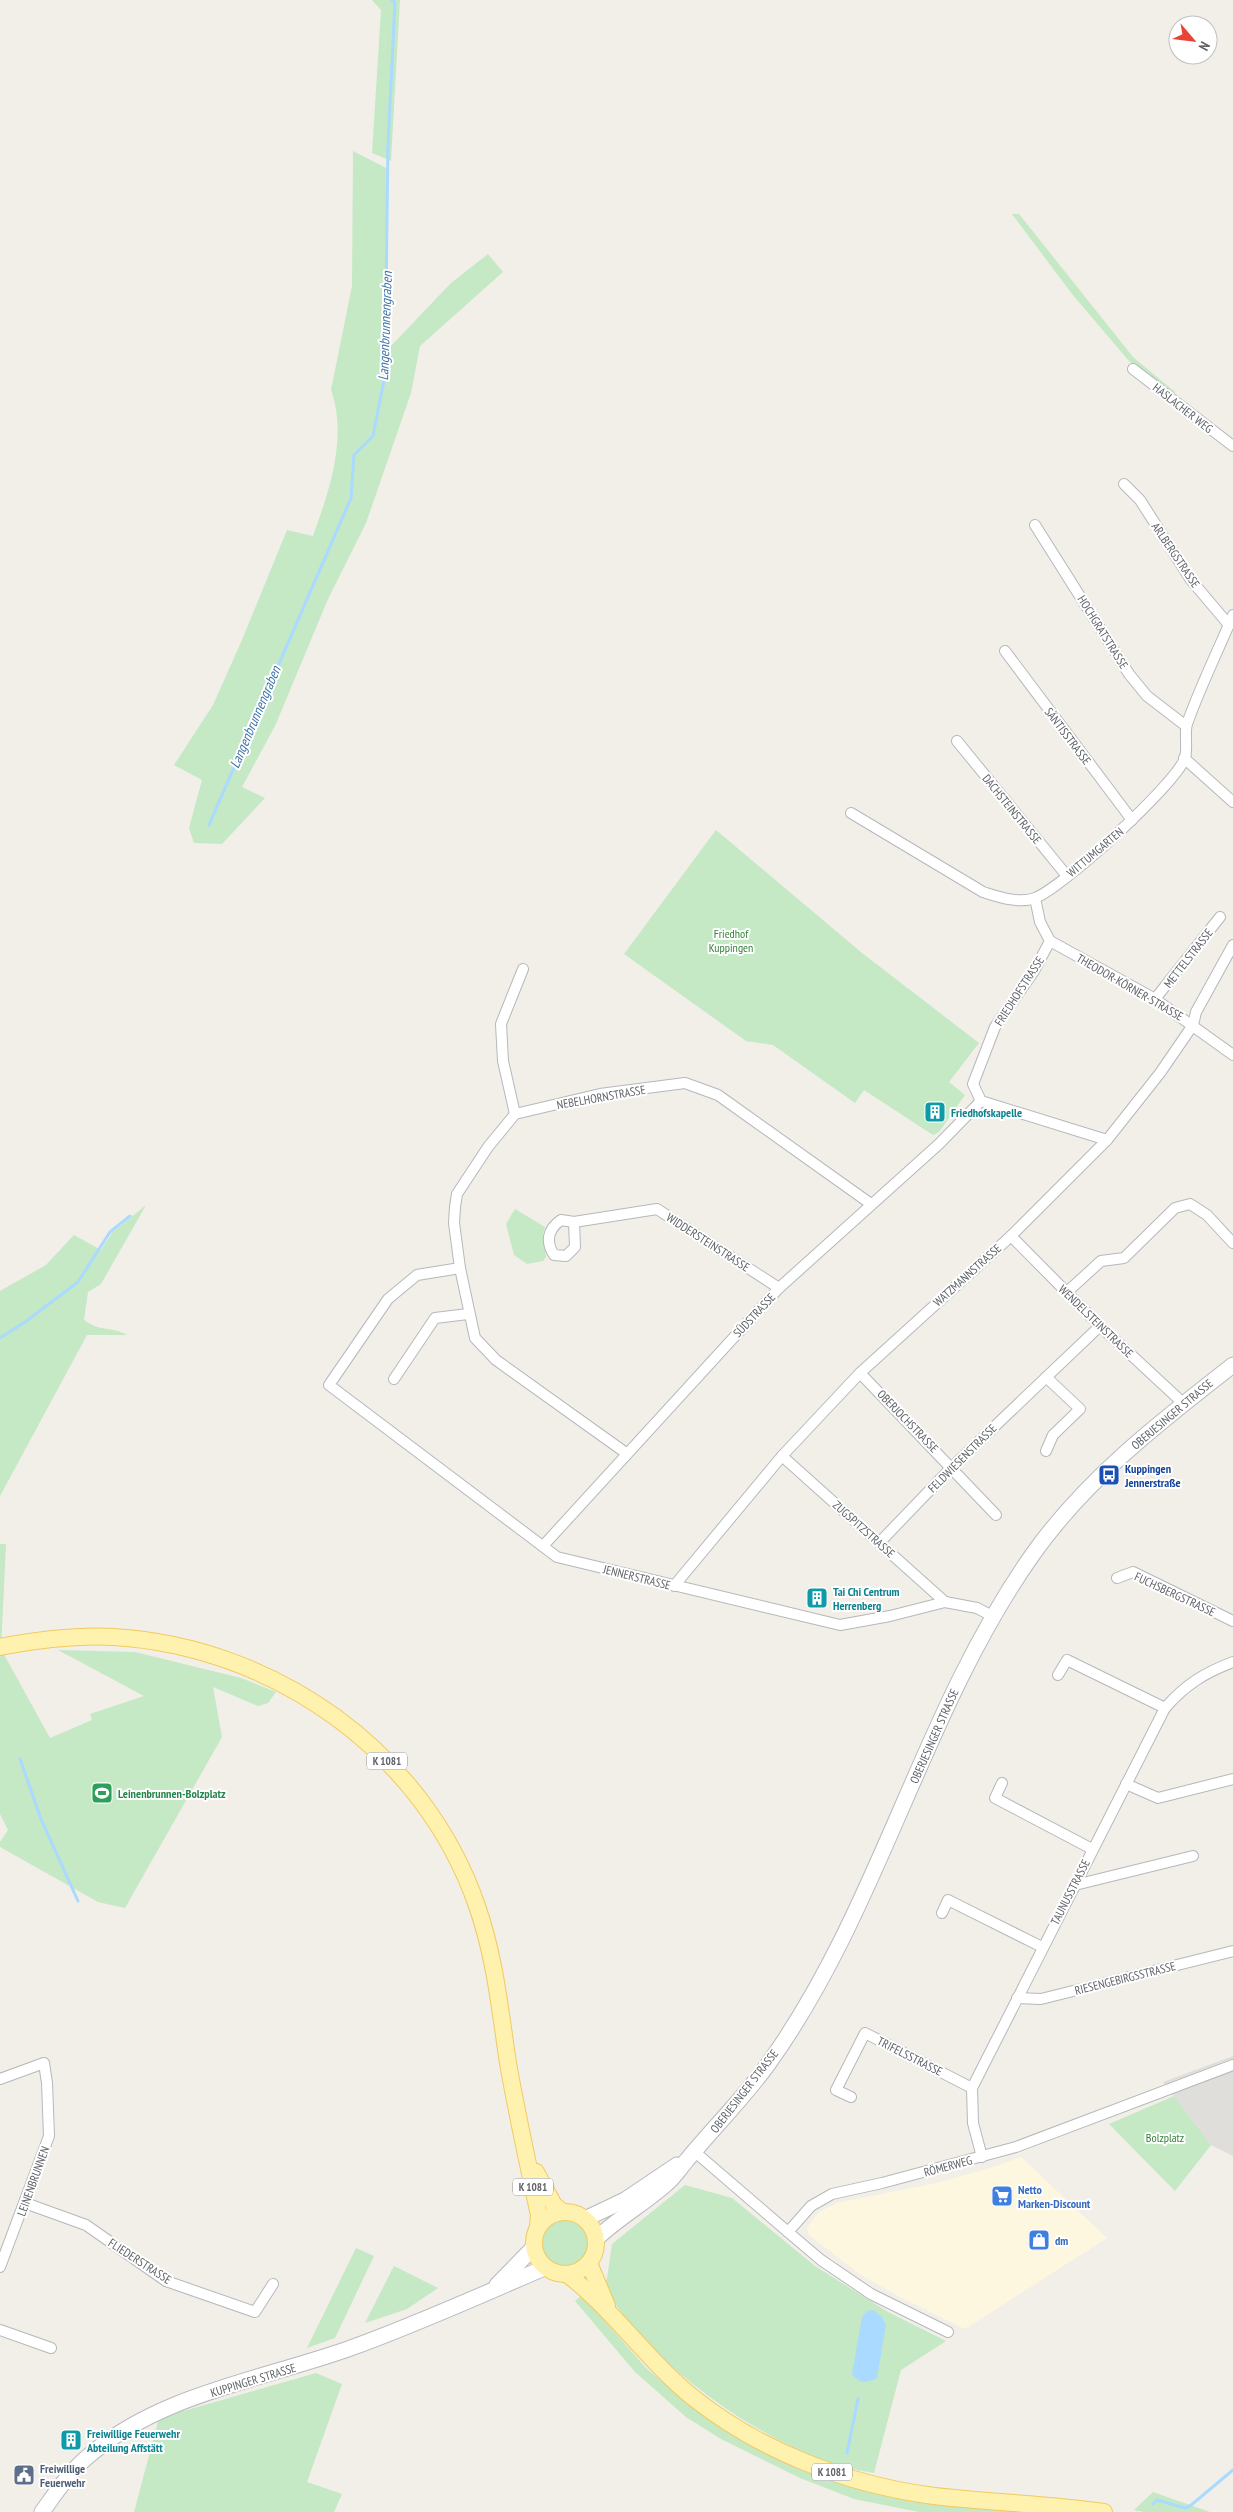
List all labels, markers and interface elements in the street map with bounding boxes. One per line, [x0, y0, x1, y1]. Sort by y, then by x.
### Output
north arrow [1168, 15, 1218, 65]
text: N [1195, 39, 1214, 54]
water label: Langenbrunnengraben [374, 270, 396, 381]
street label: HASLACHER WEG [1150, 380, 1216, 436]
street label: ARLBERGSTRASSE [1149, 519, 1203, 591]
street label: HOCHGRATSTRASSE [1074, 592, 1132, 672]
water label: Langenbrunnengraben [225, 663, 285, 771]
street label: SÄNTISSTRASSE [1042, 704, 1094, 768]
street label: DACHSTEINSTRASSE [979, 771, 1045, 847]
street label: WITTUMGARTEN [1064, 824, 1126, 880]
street label: METTELSTRASSE [1160, 925, 1216, 991]
park label: Friedhof Kuppingen [709, 926, 753, 955]
street label: THEODOR-KÖRNER-STRASSE [1074, 950, 1186, 1024]
street label: FRIEDHOFSTRASSE [991, 953, 1047, 1029]
street label: NEBELHORNSTRASSE [556, 1082, 646, 1112]
building icon: Friedhofskapelle [923, 1100, 947, 1124]
place label: Friedhofskapelle [951, 1105, 1022, 1120]
street label: WIDDERSTEINSTRASSE [664, 1209, 752, 1275]
street label: WATZMANNSTRASSE [930, 1241, 1004, 1309]
street label: WENDELSTEINSTRASSE [1056, 1282, 1136, 1360]
street label: SÜDSTRASSE [730, 1290, 778, 1340]
street label: OBERJESINGER STRASSE [1128, 1375, 1216, 1453]
street label: OBERJOCHSTRASSE [874, 1386, 942, 1456]
street label: FELDWIESENSTRASSE [925, 1421, 999, 1495]
place label: Kuppingen Jennerstraße [1124, 1461, 1181, 1490]
bus stop icon: Kuppingen Jennerstraße [1097, 1463, 1121, 1487]
street label: ZUGSPITZSTRASSE [830, 1497, 898, 1561]
street label: JENNERSTRASSE [601, 1561, 672, 1593]
street label: FUCHSBERGSTRASSE [1132, 1569, 1218, 1619]
place label: Tai Chi Centrum Herrenberg [833, 1584, 900, 1613]
building icon: Tai Chi Centrum Herrenberg [805, 1586, 829, 1610]
street label: OBERJESINGER STRASSE [906, 1686, 962, 1786]
road number: K 1081 [367, 1752, 407, 1770]
sports icon: Leinenbrunnen-Bolzplatz [90, 1781, 114, 1805]
place label: Leinenbrunnen-Bolzplatz [118, 1786, 226, 1801]
street label: TAUNUSSTRASSE [1047, 1857, 1093, 1927]
street label: RIESENGEBIRGSSTRASSE [1073, 1958, 1177, 1998]
street label: TRIFELSSTRASSE [875, 2033, 945, 2079]
street label: OBERJESINGER STRASSE [707, 2046, 781, 2136]
park label: Bolzplatz [1146, 2130, 1184, 2145]
street label: LEINENBRUNNEN [13, 2144, 53, 2218]
street label: RÖMERWEG [922, 2152, 974, 2180]
road number: K 1081 [513, 2178, 553, 2196]
place label: Netto Marken-Discount [1018, 2182, 1091, 2211]
supermarket icon: Netto Marken-Discount [990, 2184, 1014, 2208]
shop icon: dm [1027, 2228, 1051, 2252]
place label: dm [1055, 2233, 1068, 2248]
street label: FLIEDERSTRASSE [106, 2235, 174, 2287]
street label: KUPPINGER STRASSE [208, 2360, 298, 2400]
place label: Freiwillige Feuerwehr Abteilung Affstätt [86, 2426, 180, 2455]
building icon: Freiwillige Feuerwehr Abteilung Affstätt [59, 2428, 83, 2452]
place label: Freiwillige Feuerwehr [40, 2461, 86, 2490]
public building icon: Freiwillige Feuerwehr [12, 2463, 36, 2487]
road number: K 1081 [812, 2464, 852, 2480]

